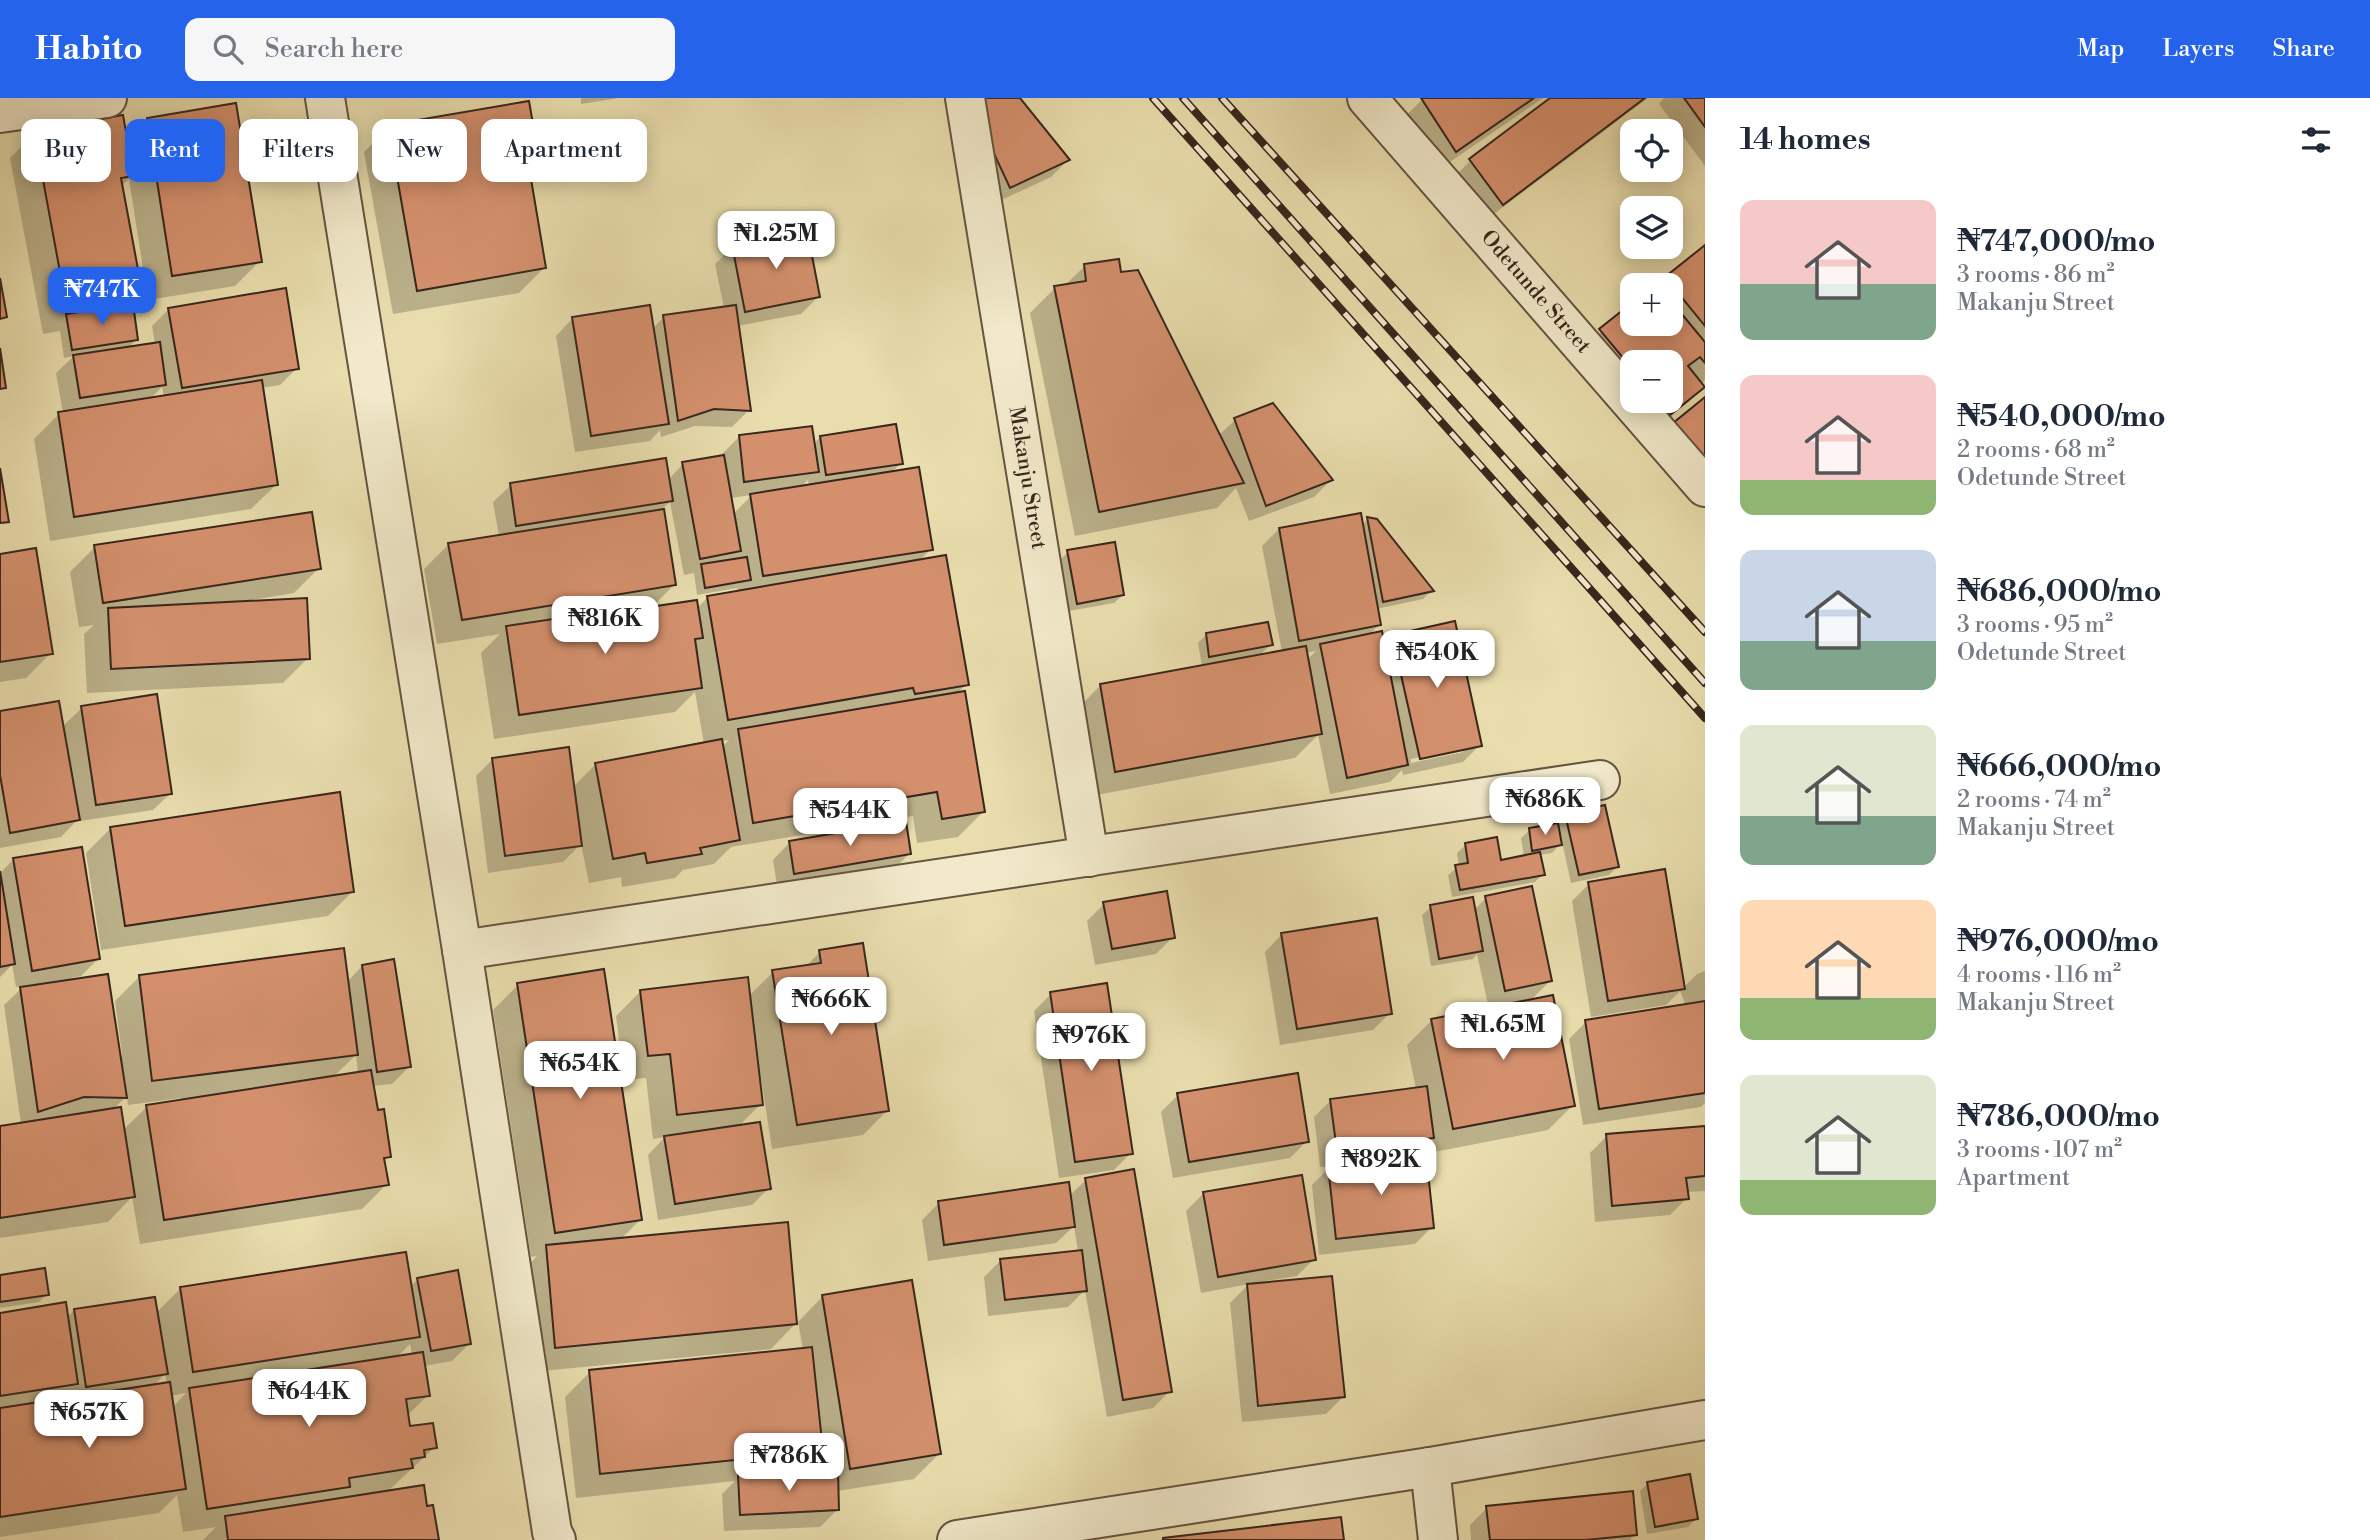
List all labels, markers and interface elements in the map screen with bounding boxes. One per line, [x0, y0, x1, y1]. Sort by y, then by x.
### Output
search box [185, 18, 675, 81]
text: Habito [35, 29, 143, 70]
icon: search [209, 30, 247, 68]
text: Search here [265, 33, 404, 65]
text: Map [2077, 34, 2124, 64]
text: Layers [2162, 34, 2234, 64]
text: Share [2272, 34, 2335, 64]
chip: Buy [21, 119, 111, 182]
chip: Rent [125, 119, 225, 182]
chip: Filters [239, 119, 358, 182]
chip: New [372, 119, 467, 182]
chip: Apartment [481, 119, 647, 182]
map controls [1620, 119, 1683, 413]
button: locate [1620, 119, 1683, 182]
text: 14 homes [1740, 121, 1871, 159]
icon: filters [2297, 121, 2335, 159]
button: layers [1620, 196, 1683, 259]
pin: ₦1.25M [719, 212, 833, 271]
text: ₦1.25M [734, 220, 818, 248]
text: ₦747,000/mo [1957, 223, 2155, 261]
street label: Odetunde Street [1475, 225, 1597, 359]
icon: home [1796, 228, 1880, 312]
text: 3 rooms · 86 m² [1957, 261, 2114, 289]
pin: ₦747K [53, 268, 151, 327]
button: + [1620, 273, 1683, 336]
text: ₦747K [64, 276, 140, 304]
text: Makanju Street [1957, 289, 2115, 317]
button: − [1620, 350, 1683, 413]
text: ₦540,000/mo [1957, 398, 2166, 436]
icon: home [1796, 403, 1880, 487]
street label: Makanju Street [1003, 405, 1052, 552]
text: 2 rooms · 68 m² [1957, 436, 2115, 464]
text: Odetunde Street [1957, 464, 2127, 492]
text: ₦686,000/mo [1957, 573, 2162, 611]
icon: home [1796, 578, 1880, 662]
pin: ₦816K [556, 596, 654, 656]
text: ₦816K [568, 605, 642, 633]
text: 3 rooms · 95 m² [1957, 611, 2113, 639]
pin: ₦540K [1388, 630, 1486, 690]
text: ₦540K [1396, 639, 1478, 667]
text: Odetunde Street [1957, 639, 2127, 667]
text: ₦666,000/mo [1957, 748, 2161, 786]
icon: home [1796, 753, 1880, 837]
pin: ₦686K [1496, 778, 1594, 837]
text: ₦686K [1505, 786, 1585, 814]
text: 2 rooms · 74 m² [1957, 786, 2111, 814]
pin: ₦544K [801, 788, 899, 848]
text: ₦544K [809, 797, 891, 825]
text: Makanju Street [1957, 814, 2115, 842]
text: ₦976,000/mo [1957, 923, 2159, 961]
icon: home [1796, 928, 1880, 1012]
text: 4 rooms · 116 m² [1957, 961, 2121, 989]
pin: ₦666K [782, 978, 880, 1037]
text: ₦666K [791, 986, 871, 1014]
text: Makanju Street [1957, 989, 2115, 1017]
pin: ₦1.65M [1446, 1002, 1560, 1062]
text: ₦1.65M [1461, 1011, 1545, 1039]
pin: ₦976K [1042, 1014, 1140, 1073]
text: ₦976K [1052, 1022, 1130, 1050]
pin: ₦654K [531, 1042, 629, 1101]
text: ₦654K [540, 1050, 620, 1078]
text: ₦786,000/mo [1957, 1098, 2160, 1136]
icon: home [1796, 1103, 1880, 1187]
text: 3 rooms · 107 m² [1957, 1136, 2122, 1164]
pin: ₦892K [1332, 1138, 1430, 1197]
text: ₦892K [1341, 1146, 1421, 1174]
text: Apartment [1957, 1164, 2070, 1192]
pin: ₦644K [260, 1370, 358, 1429]
text: ₦644K [268, 1378, 350, 1406]
pin: ₦657K [40, 1390, 138, 1450]
text: ₦657K [50, 1399, 128, 1427]
pin: ₦786K [740, 1434, 838, 1493]
text: ₦786K [750, 1442, 828, 1470]

